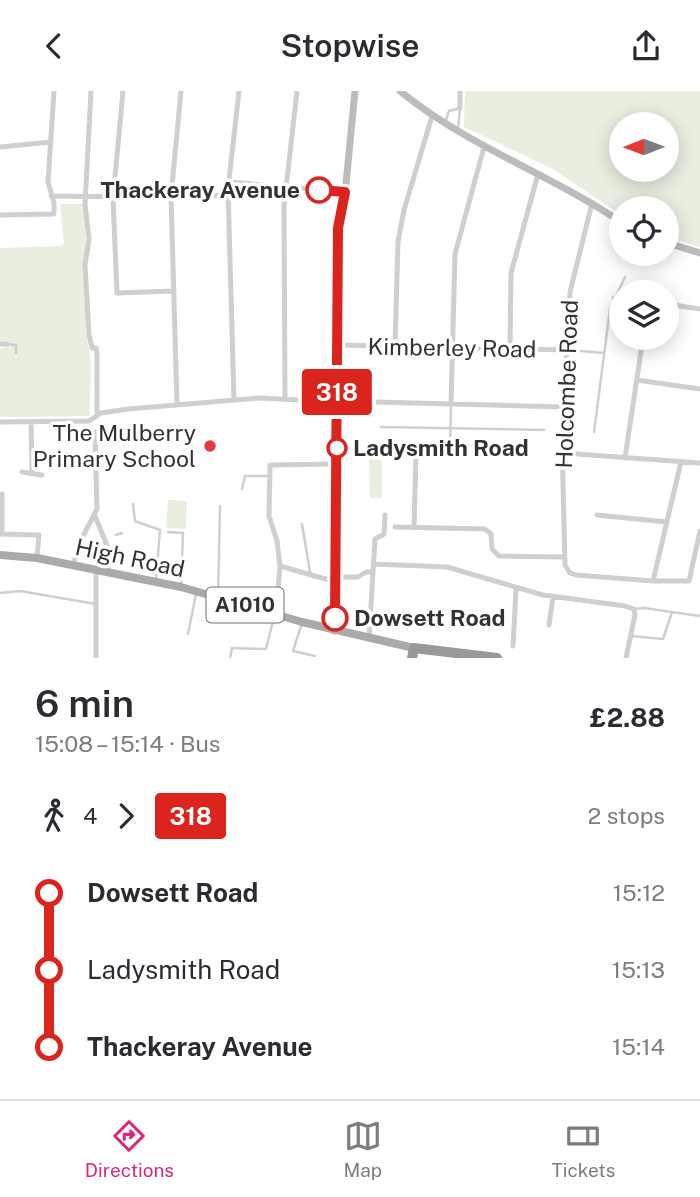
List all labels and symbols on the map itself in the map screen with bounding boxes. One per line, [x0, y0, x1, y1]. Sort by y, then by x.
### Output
north arrow [609, 112, 679, 182]
place label: Thackeray Avenue [100, 176, 300, 203]
marker: Thackeray Avenue [306, 177, 332, 203]
street label: Holcombe Road [550, 299, 583, 469]
street label: Kimberley Road [367, 333, 537, 362]
line badge: 318 [297, 369, 377, 415]
place label: The Mulberry Primary School [33, 419, 196, 472]
place label: Ladysmith Road [353, 434, 529, 461]
marker: The Mulberry Primary School [202, 438, 218, 454]
marker: Ladysmith Road [327, 438, 347, 458]
street label: High Road [73, 533, 187, 582]
road number: A1010 [206, 587, 284, 623]
place label: Dowsett Road [354, 604, 506, 631]
marker: Dowsett Road [322, 605, 348, 631]

